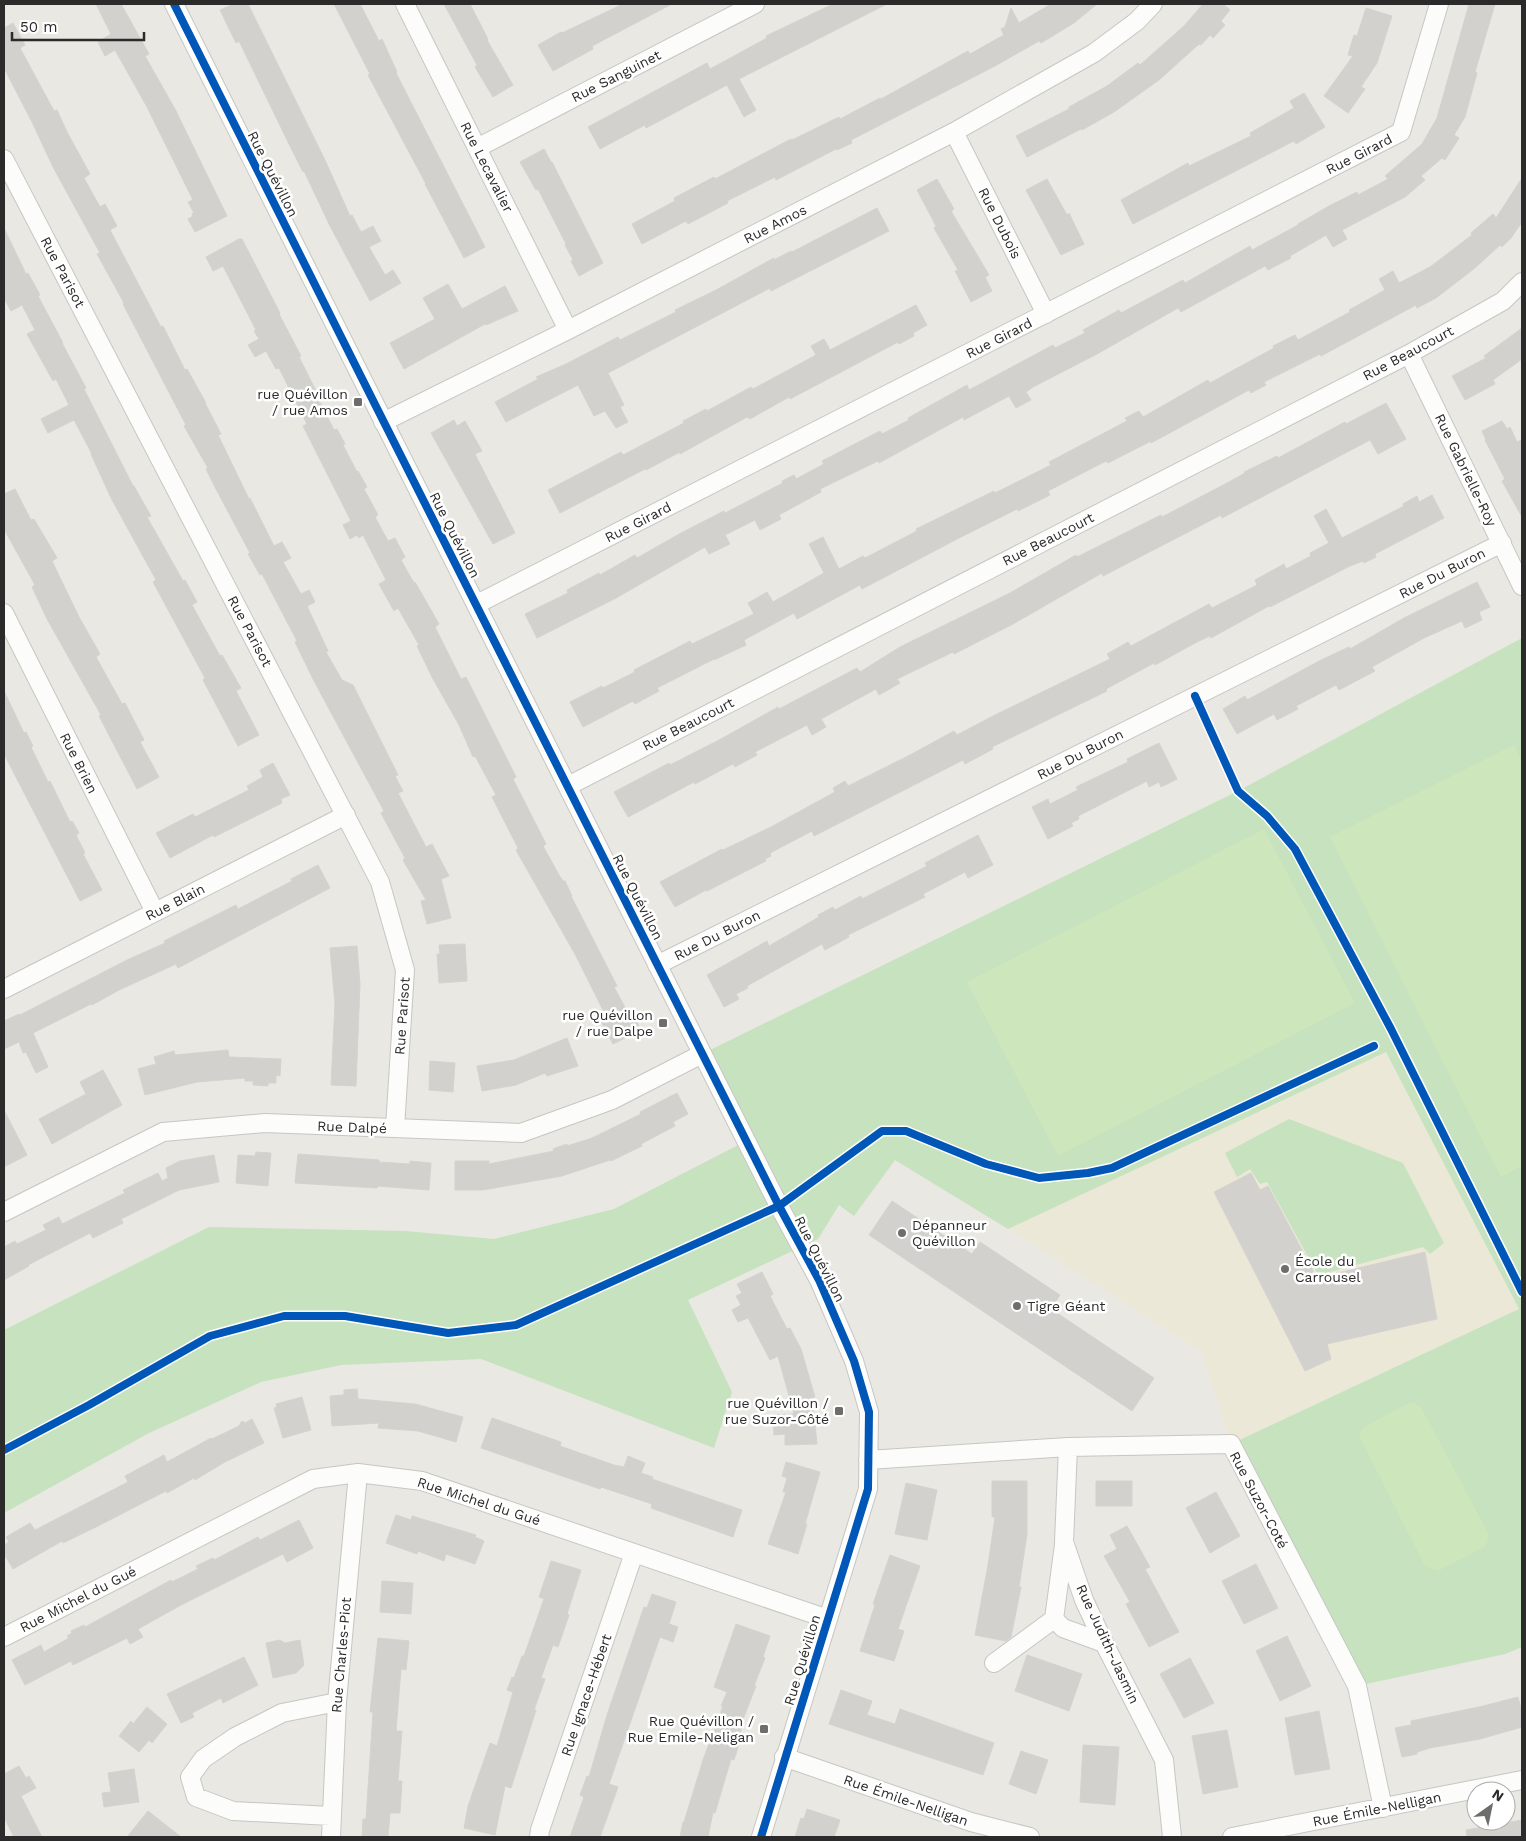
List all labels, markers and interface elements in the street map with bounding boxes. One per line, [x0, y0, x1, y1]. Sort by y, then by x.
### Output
scale bar [12, 10, 145, 42]
text: 50 m [20, 18, 57, 36]
street label: Rue Sanguinet [569, 47, 664, 105]
street label: Rue Lecavalier [457, 119, 517, 215]
street label: Rue Quévillon [244, 128, 302, 220]
street label: Rue Girard [1323, 130, 1395, 178]
street label: Rue Dubois [975, 185, 1025, 261]
street label: Rue Amos [741, 201, 809, 247]
street label: Rue Parisot [38, 234, 88, 310]
street label: Rue Girard [963, 314, 1035, 362]
street label: Rue Beaucourt [1360, 322, 1456, 384]
place label: rue Quévillon / rue Amos [257, 386, 348, 418]
marker: rue Quévillon / rue Amos [352, 396, 364, 408]
street label: Rue Gabrielle-Roy [1432, 411, 1501, 530]
street label: Rue Quévillon [426, 489, 484, 581]
street label: Rue Girard [602, 498, 674, 546]
street label: Rue Beaucourt [1000, 509, 1097, 569]
street label: Rue Du Buron [1396, 544, 1488, 602]
street label: Rue Parisot [225, 593, 275, 669]
street label: Rue Beaucourt [640, 694, 737, 754]
street label: Rue Du Buron [1034, 725, 1126, 783]
street label: Rue Brien [57, 730, 101, 796]
street label: Rue Quévillon [609, 851, 667, 943]
street label: Rue Blain [143, 880, 207, 924]
street label: Rue Du Buron [671, 906, 763, 964]
street label: Rue Parisot [391, 976, 413, 1056]
place label: rue Quévillon / rue Dalpe [562, 1007, 653, 1039]
marker: rue Quévillon / rue Dalpe [657, 1017, 669, 1029]
street label: Rue Dalpé [317, 1118, 387, 1136]
street label: Rue Quévillon [791, 1213, 849, 1305]
place label: Dépanneur Quévillon [912, 1217, 987, 1249]
marker: Dépanneur Quévillon [896, 1227, 908, 1239]
place label: École du Carrousel [1295, 1253, 1361, 1285]
marker: École du Carrousel [1279, 1263, 1291, 1275]
place label: Tigre Géant [1027, 1298, 1105, 1314]
marker: Tigre Géant [1011, 1300, 1023, 1312]
place label: rue Quévillon / rue Suzor-Côté [725, 1395, 829, 1427]
marker: rue Quévillon / rue Suzor-Côté [833, 1405, 845, 1417]
street label: Rue Suzor-Coté [1227, 1449, 1291, 1551]
street label: Rue Michel du Gué [415, 1474, 543, 1528]
street label: Rue Michel du Gué [17, 1563, 139, 1635]
street label: Rue Judith-Jasmin [1073, 1582, 1143, 1706]
street label: Rue Charles-Piot [328, 1596, 354, 1713]
street label: Rue Quévillon [781, 1613, 823, 1707]
street label: Rue Ignace-Hébert [558, 1632, 614, 1758]
place label: Rue Quévillon / Rue Emile-Neligan [628, 1713, 754, 1745]
marker: Rue Quévillon / Rue Emile-Neligan [758, 1723, 770, 1735]
street label: Rue Émile-Nelligan [842, 1771, 970, 1829]
north arrow [1466, 1781, 1516, 1831]
text: N [1489, 1786, 1507, 1805]
street label: Rue Émile-Nelligan [1311, 1789, 1443, 1829]

